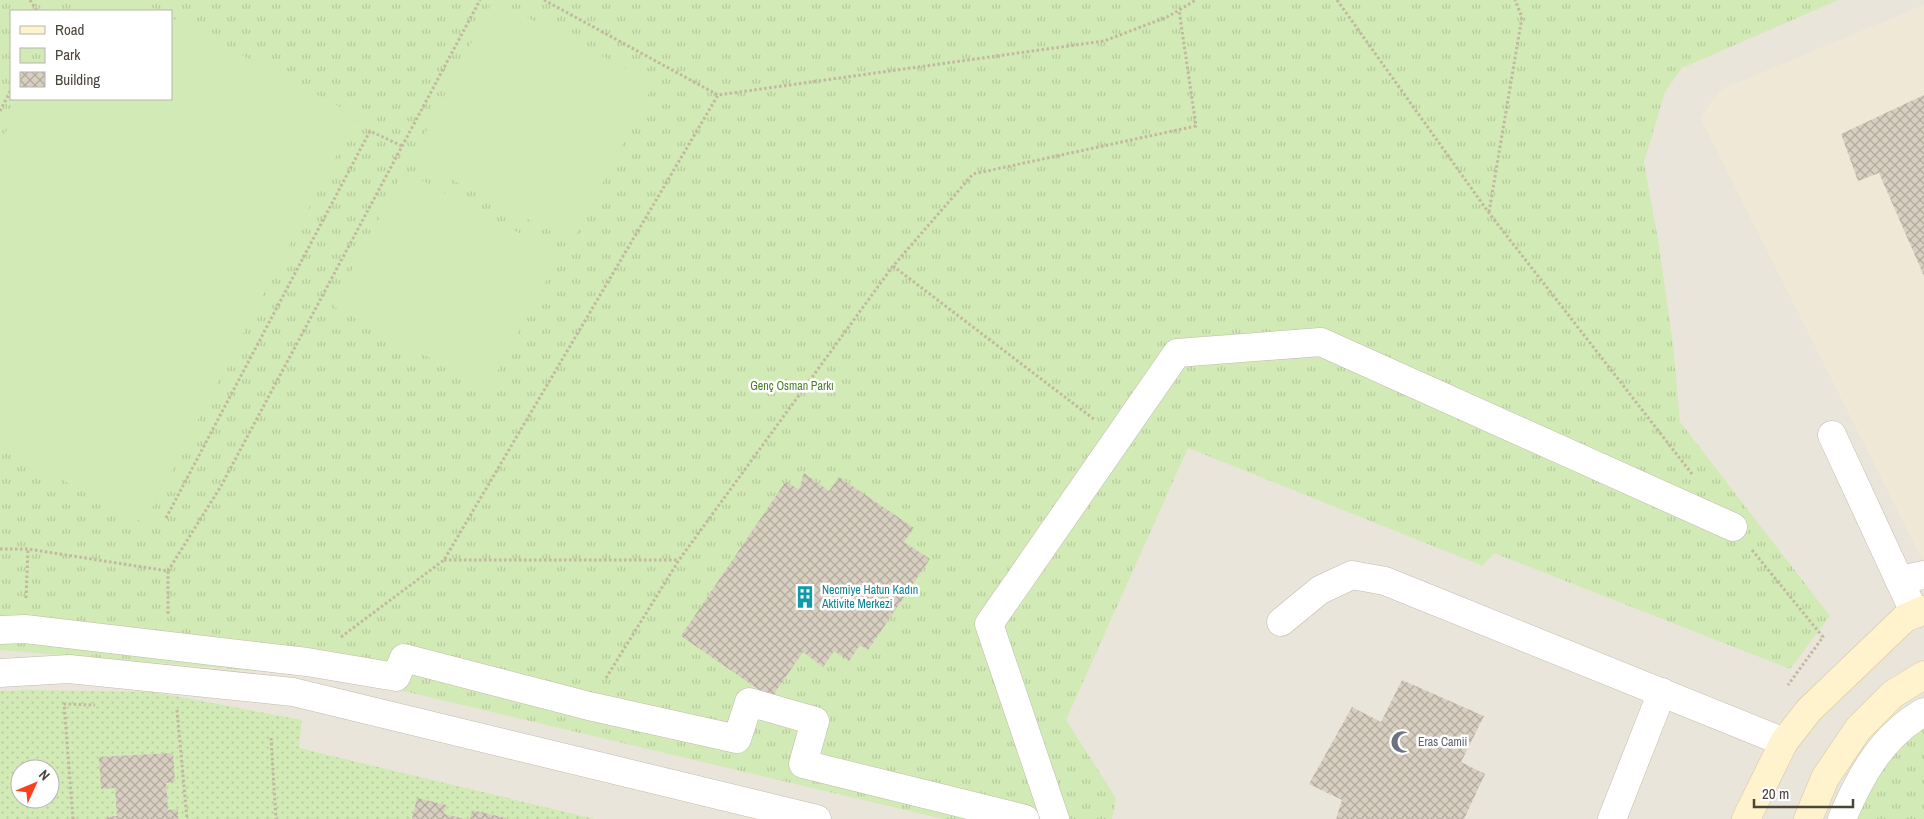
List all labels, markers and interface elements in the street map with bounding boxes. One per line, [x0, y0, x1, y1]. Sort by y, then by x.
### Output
legend [10, 10, 172, 100]
text: Road [55, 19, 84, 40]
text: Park [55, 44, 81, 65]
text: Building [55, 69, 100, 90]
park label: Genç Osman Parkı [750, 378, 834, 394]
place label: Necmiye Hatun Kadın Aktivite Merkezi [821, 582, 918, 612]
building icon: Necmiye Hatun Kadın Aktivite Merkezi [792, 584, 818, 610]
mosque icon: Eras Camii [1389, 729, 1415, 755]
place label: Eras Camii [1418, 734, 1467, 750]
north arrow [10, 759, 60, 809]
text: N [35, 766, 54, 784]
scale bar [1754, 776, 1853, 808]
text: 20 m [1762, 783, 1789, 804]

